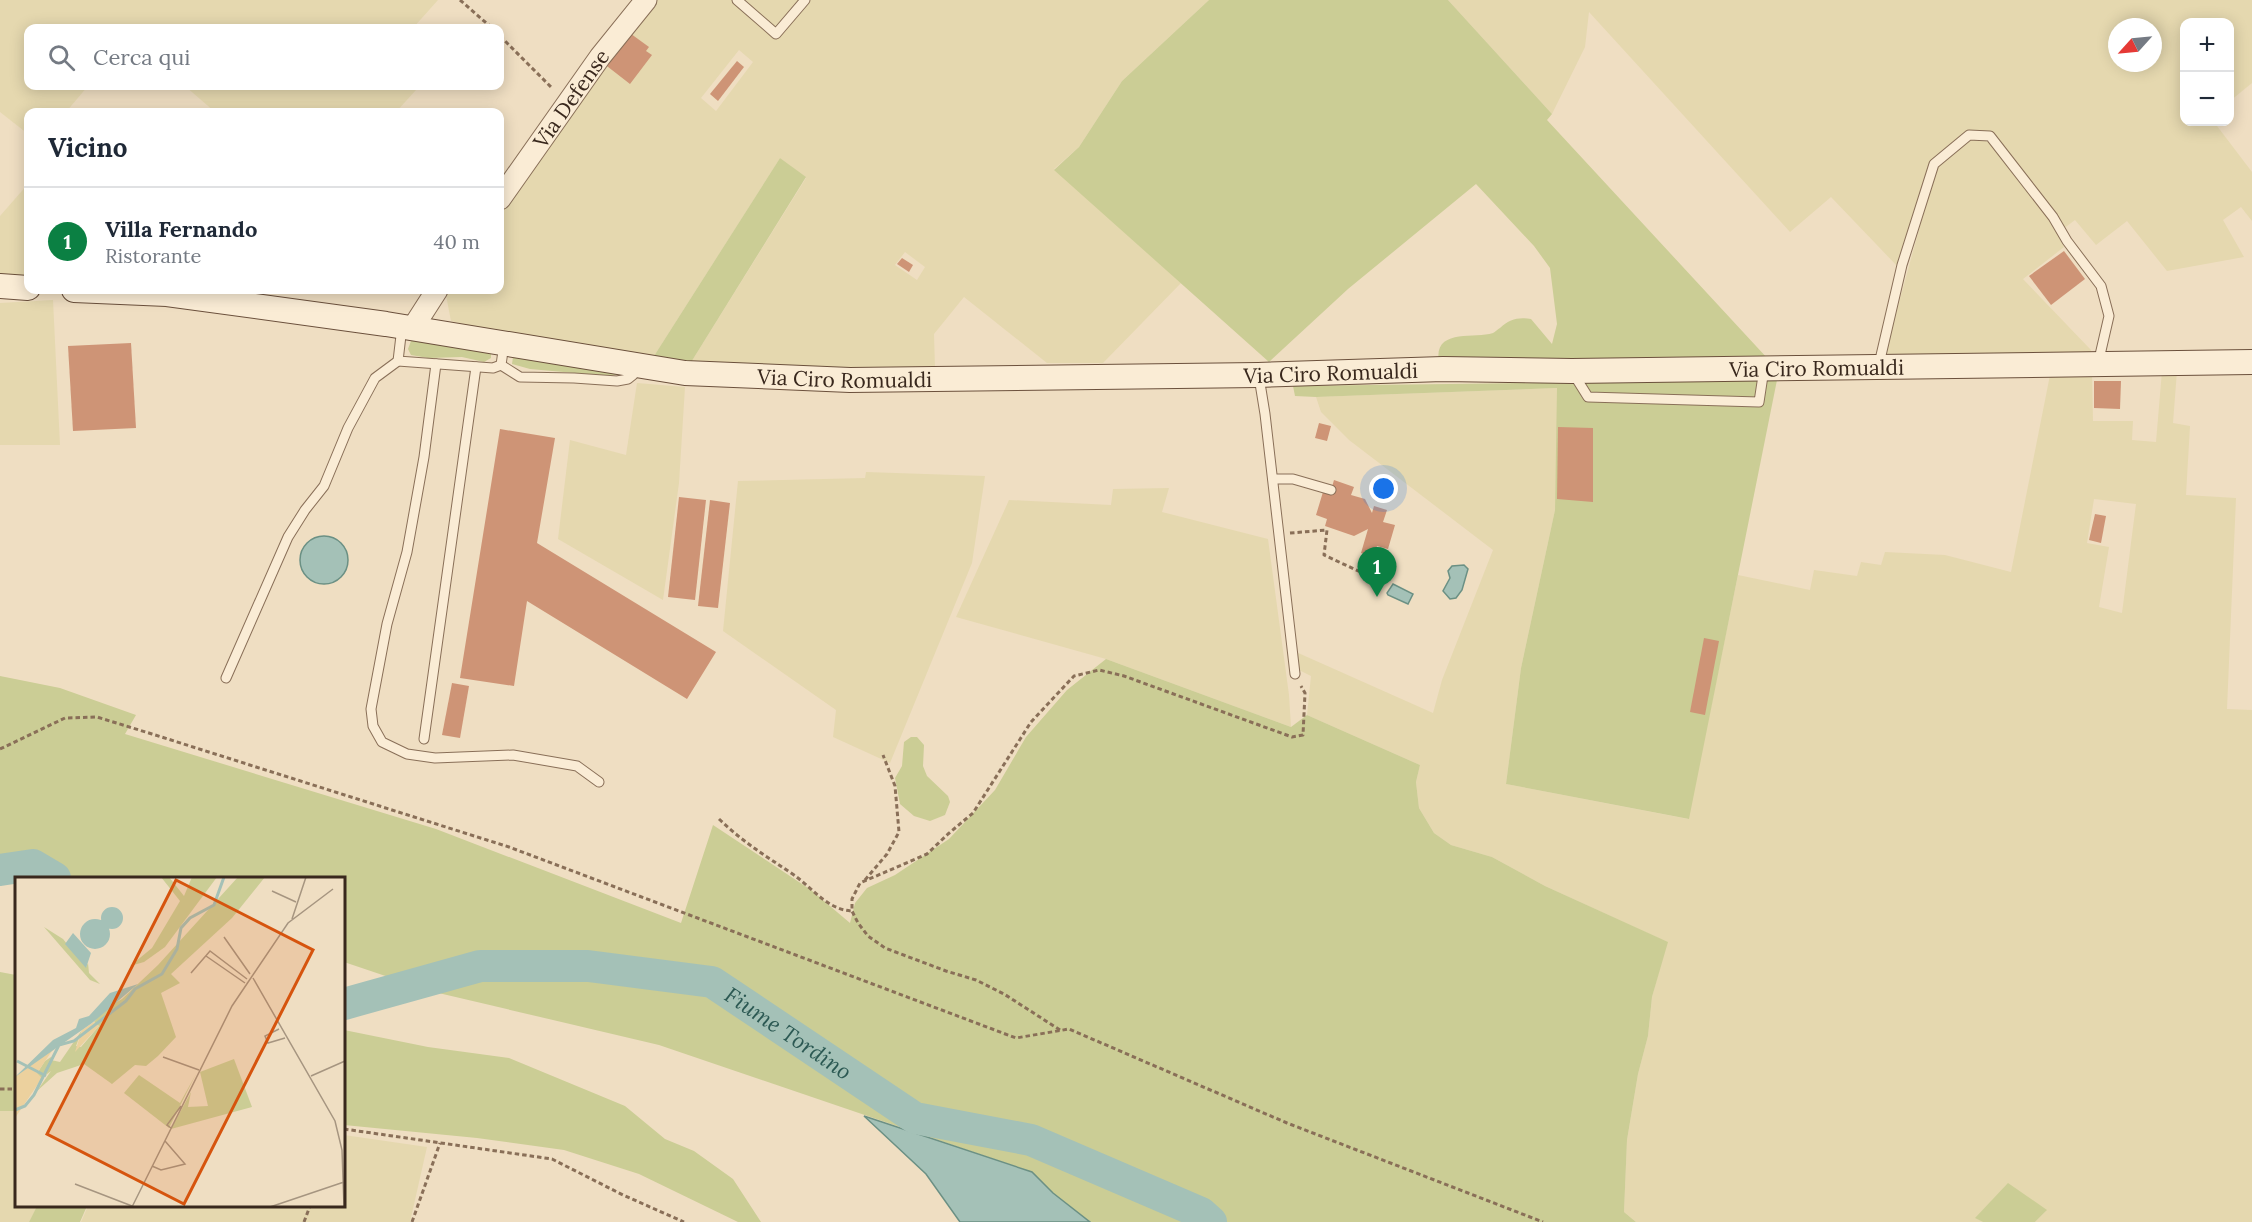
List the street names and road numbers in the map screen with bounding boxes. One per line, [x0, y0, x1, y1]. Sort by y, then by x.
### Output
street label: Via Defense [526, 43, 615, 154]
street label: Via Ciro Romualdi [1728, 353, 1904, 382]
street label: Via Ciro Romualdi [1242, 356, 1419, 389]
street label: Via Ciro Romualdi [756, 363, 932, 394]

